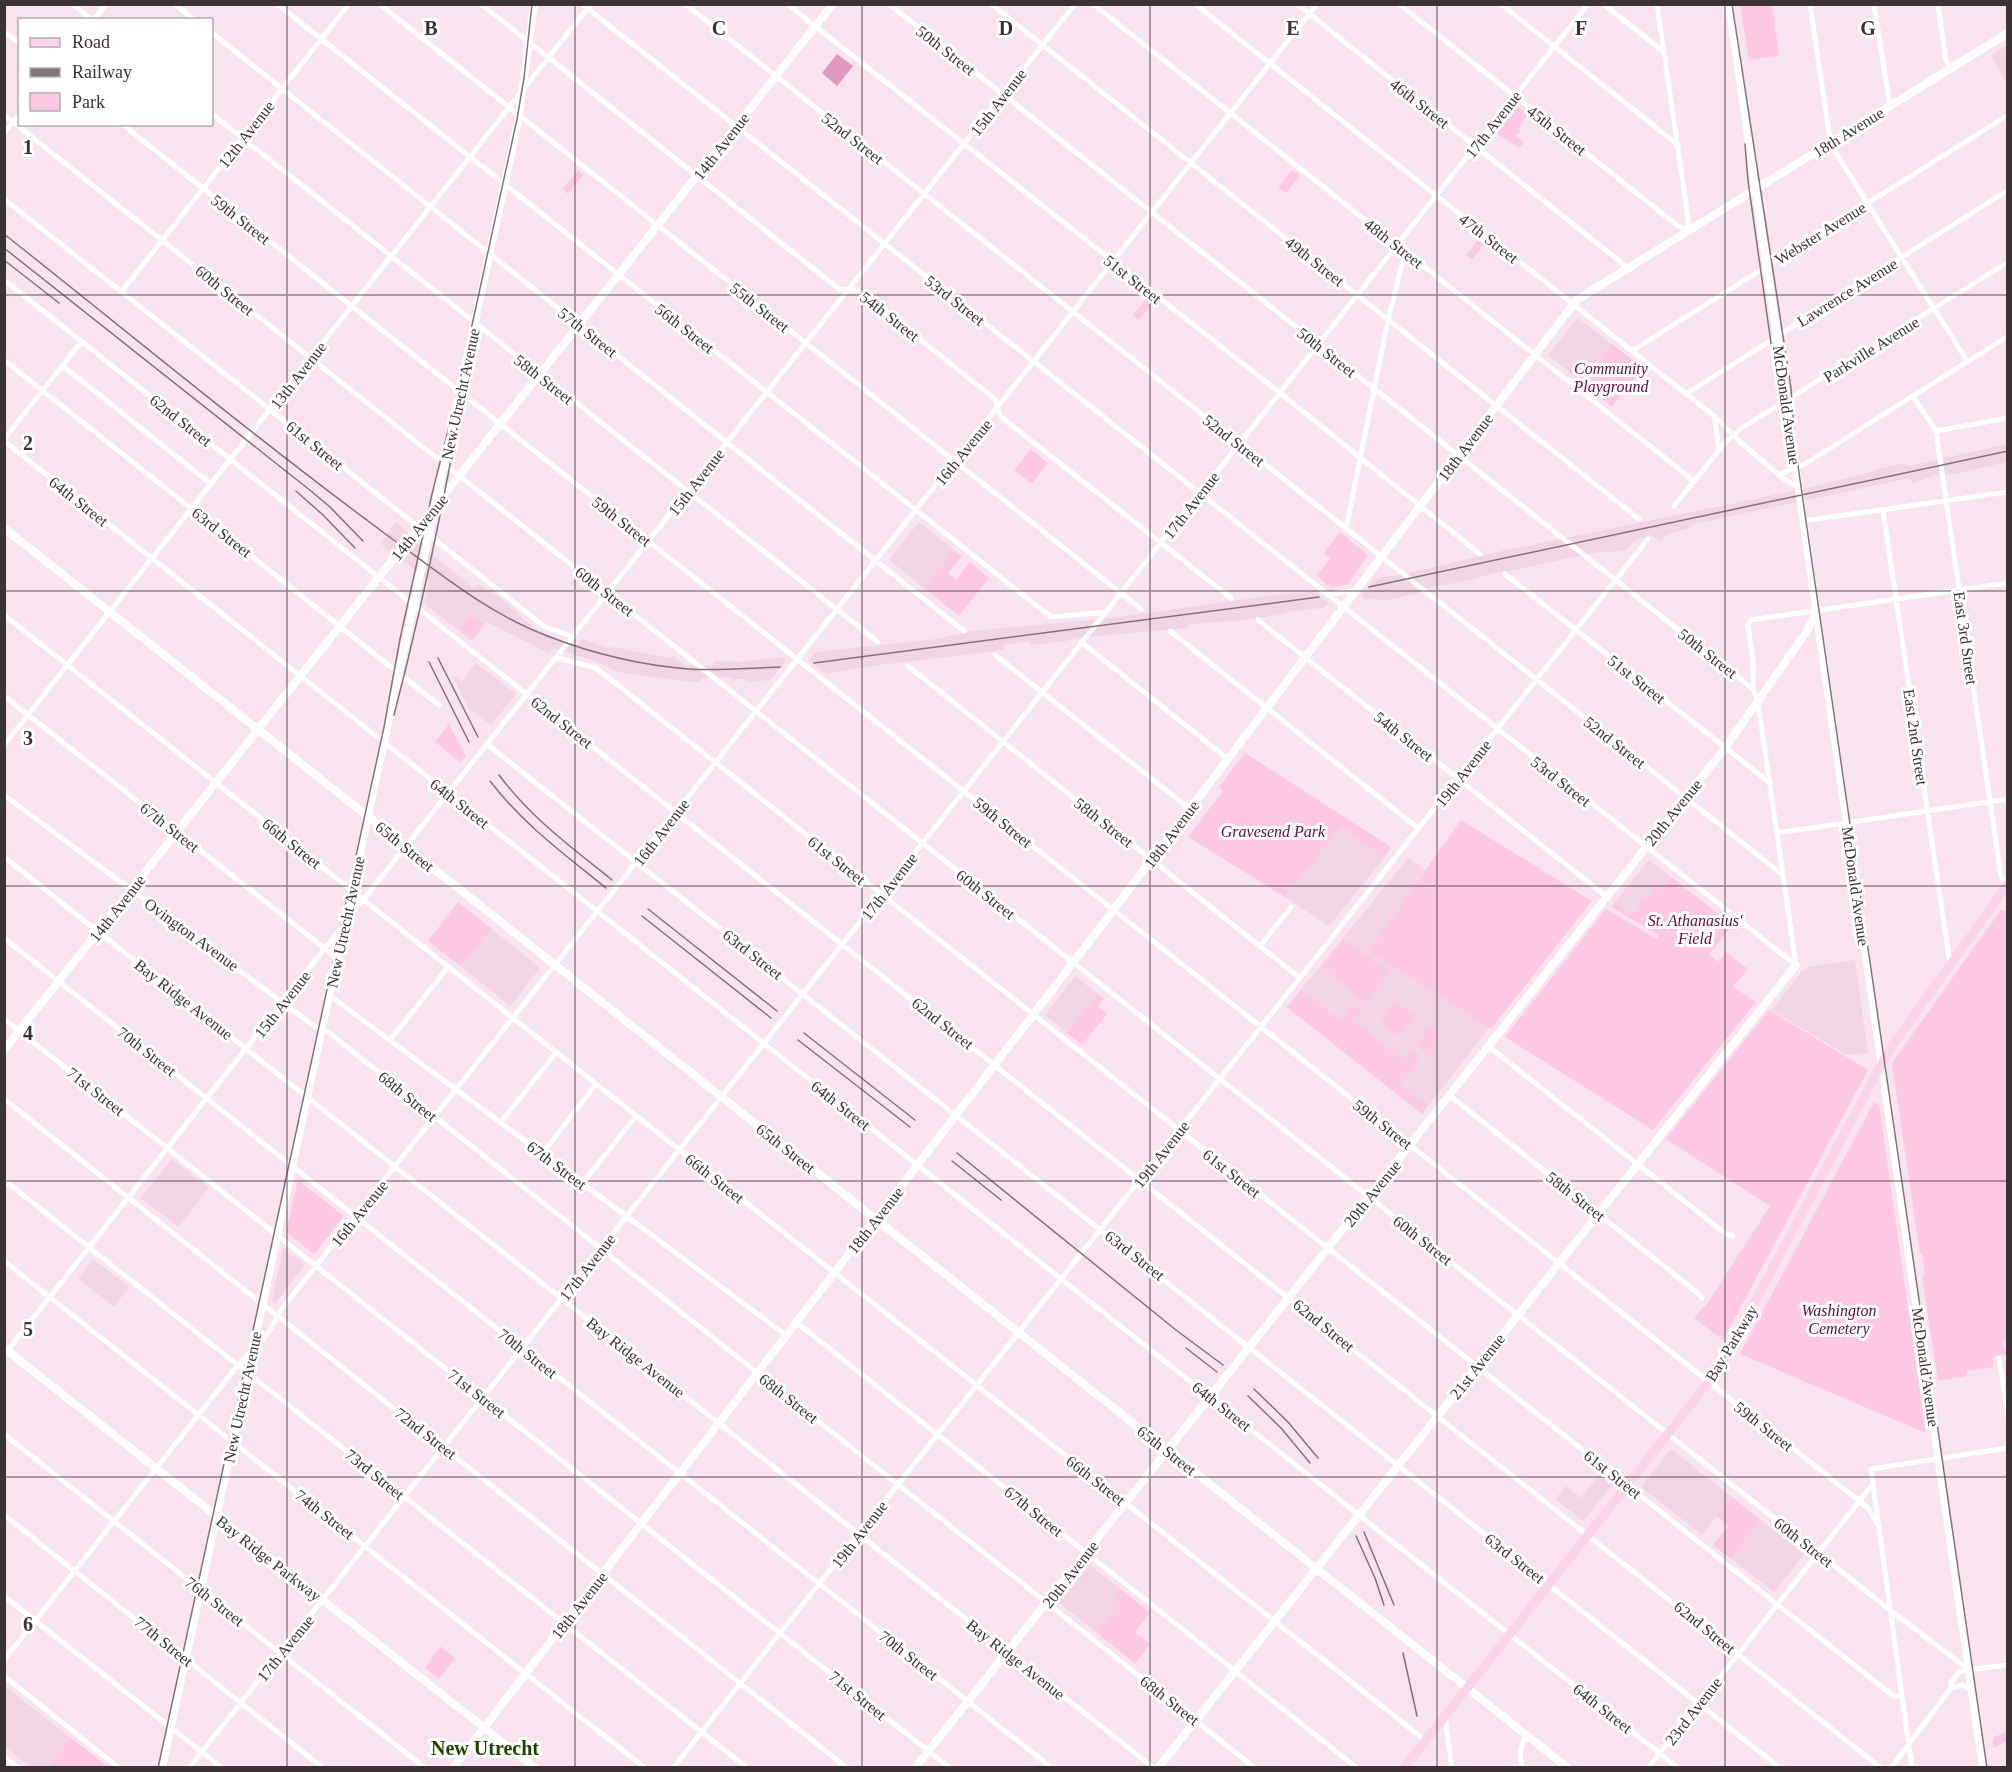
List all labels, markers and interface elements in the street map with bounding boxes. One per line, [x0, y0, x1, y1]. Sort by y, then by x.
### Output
text: B [424, 17, 438, 39]
text: C [712, 17, 726, 39]
text: D [999, 17, 1013, 39]
text: E [1286, 17, 1300, 39]
text: F [1575, 17, 1587, 39]
text: G [1860, 17, 1876, 39]
legend [18, 18, 213, 126]
street label: 50th Street [913, 22, 979, 79]
text: Road [72, 32, 110, 52]
text: Railway [72, 62, 132, 82]
street label: 15th Avenue [967, 65, 1030, 139]
street label: 46th Street [1387, 75, 1453, 132]
street label: 17th Avenue [1462, 87, 1525, 161]
text: Park [72, 92, 105, 112]
street label: 12th Avenue [215, 97, 278, 171]
street label: 45th Street [1524, 102, 1590, 159]
street label: 18th Avenue [1810, 104, 1887, 161]
street label: 14th Avenue [690, 109, 753, 183]
street label: 52nd Street [819, 109, 887, 168]
text: 1 [23, 136, 33, 158]
street label: 59th Street [208, 191, 274, 248]
street label: Webster Avenue [1772, 199, 1869, 268]
street label: 47th Street [1456, 210, 1522, 267]
street label: 48th Street [1361, 215, 1427, 272]
street label: 49th Street [1282, 233, 1348, 290]
street label: 51st Street [1101, 252, 1165, 307]
street label: Lawrence Avenue [1794, 255, 1900, 330]
street label: 60th Street [192, 262, 258, 319]
street label: 53rd Street [922, 272, 988, 329]
street label: 55th Street [727, 279, 793, 336]
street label: 54th Street [857, 288, 923, 345]
street label: 56th Street [652, 300, 718, 357]
street label: 57th Street [555, 304, 621, 361]
street label: Parkville Avenue [1820, 313, 1922, 386]
street label: 50th Street [1294, 324, 1360, 381]
street label: New Utrecht Avenue [438, 327, 483, 461]
street label: 13th Avenue [267, 338, 330, 412]
street label: McDonald Avenue [1770, 344, 1803, 466]
street label: 58th Street [511, 351, 577, 408]
park label: Community Playground [1573, 360, 1649, 396]
street label: 62nd Street [147, 391, 215, 450]
street label: 18th Avenue [1434, 410, 1496, 484]
street label: 52nd Street [1200, 411, 1268, 470]
street label: 16th Avenue [932, 416, 995, 489]
street label: 61st Street [283, 417, 347, 474]
text: 2 [23, 432, 33, 454]
street label: 15th Avenue [665, 445, 728, 519]
street label: 17th Avenue [1160, 468, 1223, 542]
street label: 64th Street [46, 473, 112, 530]
street label: 14th Avenue [388, 491, 451, 564]
street label: 59th Street [589, 493, 655, 550]
street label: 63rd Street [189, 504, 255, 561]
street label: 60th Street [572, 563, 638, 620]
street label: East 3rd Street [1951, 590, 1981, 686]
street label: 50th Street [1675, 625, 1741, 682]
street label: 51st Street [1605, 652, 1669, 707]
street label: East 2nd Street [1900, 688, 1931, 787]
street label: 62nd Street [528, 693, 596, 752]
street label: 54th Street [1371, 708, 1437, 765]
street label: 52nd Street [1581, 713, 1649, 772]
text: 3 [23, 727, 33, 749]
street label: 19th Avenue [1432, 736, 1495, 810]
street label: 53rd Street [1528, 753, 1594, 810]
street label: 64th Street [427, 775, 493, 832]
street label: 20th Avenue [1642, 776, 1705, 849]
street label: 59th Street [970, 794, 1036, 851]
street label: 58th Street [1071, 794, 1137, 851]
street label: 16th Avenue [630, 795, 693, 869]
street label: 18th Avenue [1140, 797, 1202, 871]
street label: 67th Street [137, 799, 203, 856]
street label: 66th Street [259, 815, 325, 872]
street label: 65th Street [372, 818, 438, 875]
park label: Gravesend Park [1221, 823, 1326, 840]
street label: McDonald Avenue [1839, 825, 1872, 947]
street label: 61st Street [805, 833, 869, 888]
street label: 17th Avenue [858, 849, 921, 923]
street label: New Utrecht Avenue [323, 855, 368, 989]
street label: 60th Street [953, 866, 1019, 923]
street label: 14th Avenue [86, 871, 149, 945]
street label: Ovington Avenue [141, 895, 242, 975]
park label: St. Athanasius' Field [1648, 912, 1743, 947]
street label: 63rd Street [720, 926, 786, 983]
street label: Bay Ridge Avenue [131, 956, 236, 1044]
street label: 15th Avenue [251, 967, 314, 1041]
street label: 62nd Street [909, 994, 977, 1053]
text: 4 [23, 1022, 33, 1044]
street label: 70th Street [114, 1023, 180, 1080]
street label: 71st Street [64, 1064, 128, 1119]
street label: 68th Street [375, 1068, 441, 1125]
street label: 64th Street [808, 1077, 874, 1134]
street label: 59th Street [1350, 1096, 1416, 1153]
street label: 19th Avenue [1130, 1117, 1193, 1191]
street label: 65th Street [753, 1120, 819, 1177]
street label: 67th Street [524, 1138, 590, 1194]
street label: 61st Street [1200, 1146, 1264, 1201]
street label: 66th Street [682, 1150, 748, 1207]
street label: 20th Avenue [1341, 1157, 1404, 1230]
street label: 58th Street [1543, 1168, 1609, 1225]
street label: 16th Avenue [328, 1177, 391, 1250]
street label: 18th Avenue [844, 1183, 907, 1257]
street label: 60th Street [1390, 1212, 1456, 1269]
street label: 63rd Street [1102, 1227, 1168, 1284]
street label: 17th Avenue [556, 1230, 619, 1304]
street label: 62nd Street [1290, 1296, 1358, 1355]
street label: Bay Parkway [1702, 1302, 1762, 1385]
park label: Washington Cemetery [1802, 1302, 1876, 1338]
street label: McDonald Avenue [1909, 1306, 1942, 1428]
street label: Bay Ridge Avenue [583, 1314, 688, 1402]
text: 5 [23, 1318, 33, 1340]
street label: 70th Street [495, 1325, 561, 1382]
street label: New Utrecht Avenue [220, 1330, 265, 1464]
street label: 21st Avenue [1447, 1330, 1508, 1402]
street label: 71st Street [445, 1366, 509, 1421]
street label: 68th Street [756, 1370, 822, 1427]
street label: 64th Street [1189, 1378, 1255, 1435]
street label: 59th Street [1731, 1398, 1797, 1455]
street label: 72nd Street [392, 1404, 460, 1463]
street label: 65th Street [1134, 1422, 1200, 1479]
street label: 73rd Street [342, 1446, 408, 1504]
street label: 61st Street [1581, 1447, 1645, 1502]
street label: 66th Street [1063, 1452, 1129, 1509]
street label: 67th Street [1001, 1483, 1067, 1540]
street label: 74th Street [292, 1486, 358, 1543]
street label: 19th Avenue [828, 1497, 891, 1571]
street label: Bay Ridge Parkway [212, 1512, 324, 1605]
street label: 60th Street [1771, 1514, 1837, 1571]
street label: 63rd Street [1482, 1530, 1548, 1587]
street label: 20th Avenue [1039, 1537, 1102, 1611]
street label: 18th Avenue [548, 1568, 611, 1642]
street label: 76th Street [182, 1573, 248, 1630]
street label: 62nd Street [1671, 1598, 1739, 1657]
street label: 17th Avenue [254, 1612, 317, 1685]
text: 6 [23, 1613, 33, 1635]
street label: 77th Street [131, 1613, 197, 1670]
street label: Bay Ridge Avenue [963, 1616, 1068, 1704]
street label: 70th Street [876, 1627, 942, 1684]
street label: 71st Street [826, 1667, 890, 1724]
street label: 68th Street [1137, 1672, 1203, 1729]
street label: 23rd Avenue [1662, 1674, 1725, 1748]
street label: 64th Street [1570, 1680, 1636, 1737]
district label: New Utrecht [431, 1737, 539, 1759]

